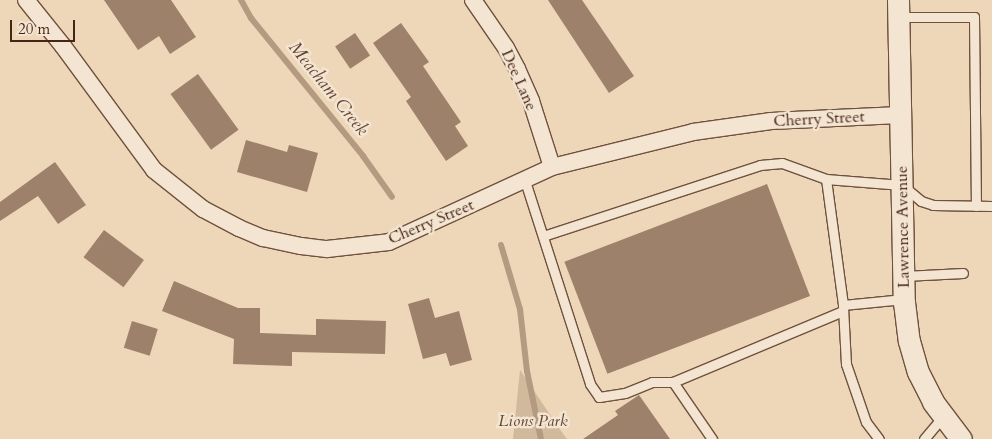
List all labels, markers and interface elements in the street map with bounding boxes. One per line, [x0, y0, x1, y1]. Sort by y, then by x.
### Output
scale bar [12, 10, 78, 42]
text: 20 m [18, 19, 50, 39]
water label: Meacham Creek [284, 38, 372, 140]
street label: Dee Lane [497, 47, 541, 113]
street label: Cherry Street [773, 107, 865, 131]
street label: Lawrence Avenue [892, 166, 914, 288]
street label: Cherry Street [385, 195, 477, 249]
park label: Lions Park [498, 411, 568, 431]

